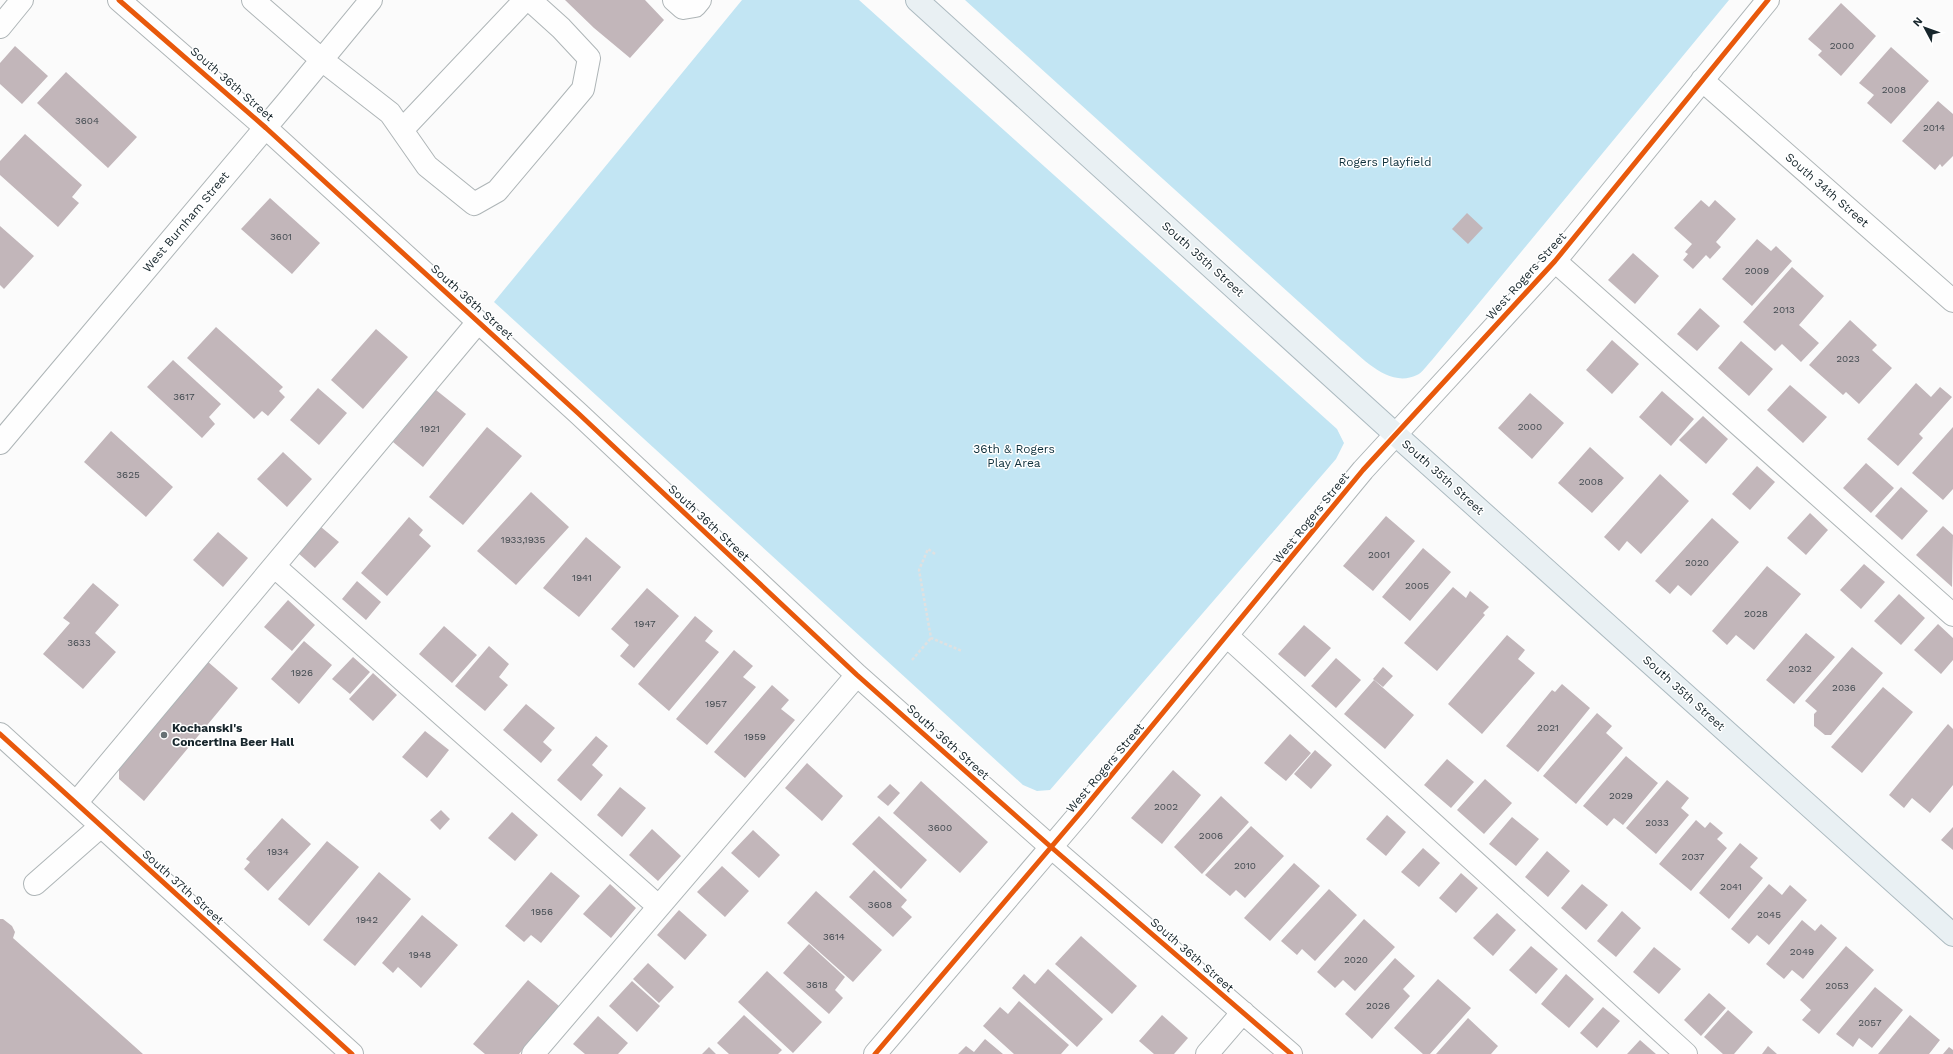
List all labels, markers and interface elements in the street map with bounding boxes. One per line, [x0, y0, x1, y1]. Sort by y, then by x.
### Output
north arrow [1905, 8, 1945, 48]
text: N [1910, 14, 1925, 29]
house number: 2000 [1830, 40, 1854, 51]
street label: South 36th Street [187, 44, 277, 124]
house number: 2008 [1882, 84, 1906, 95]
house number: 3604 [75, 115, 99, 126]
house number: 2014 [1923, 122, 1945, 133]
street label: South 34th Street [1782, 150, 1872, 230]
park label: Rogers Playfield [1338, 155, 1432, 169]
street label: West Burnham Street [140, 169, 232, 275]
street label: South 35th Street [1159, 219, 1247, 299]
street label: West Rogers Street [1483, 229, 1569, 323]
house number: 3601 [270, 231, 292, 242]
street label: South 36th Street [428, 261, 516, 343]
house number: 2009 [1745, 265, 1769, 276]
house number: 2013 [1773, 304, 1795, 315]
house number: 2023 [1836, 353, 1860, 364]
house number: 3617 [173, 391, 195, 402]
house number: 2000 [1518, 421, 1542, 432]
house number: 1921 [420, 423, 440, 434]
street label: South 35th Street [1399, 437, 1487, 517]
park label: 36th & Rogers Play Area [973, 442, 1055, 470]
house number: 3625 [116, 469, 140, 480]
street label: West Rogers Street [1270, 470, 1352, 566]
house number: 2008 [1579, 476, 1603, 487]
street label: South 36th Street [666, 482, 752, 564]
house number: 1933,1935 [501, 534, 545, 545]
house number: 2001 [1368, 549, 1390, 560]
house number: 2020 [1685, 557, 1709, 568]
house number: 1941 [572, 572, 592, 583]
house number: 2005 [1405, 580, 1429, 591]
house number: 2028 [1744, 608, 1768, 619]
house number: 1947 [634, 618, 656, 629]
house number: 3633 [67, 637, 91, 648]
street label: South 35th Street [1640, 653, 1728, 733]
house number: 2032 [1788, 663, 1812, 674]
house number: 1926 [291, 667, 313, 678]
house number: 2036 [1832, 682, 1856, 693]
house number: 1957 [705, 698, 727, 709]
street label: South 36th Street [904, 701, 992, 783]
street label: West Rogers Street [1063, 720, 1147, 816]
place label: Kochanski's Concertina Beer Hall [172, 721, 294, 749]
house number: 2021 [1537, 722, 1559, 733]
marker: Kochanski's Concertina Beer Hall [159, 730, 169, 740]
house number: 1959 [744, 731, 766, 742]
house number: 2029 [1609, 790, 1633, 801]
house number: 2002 [1154, 801, 1178, 812]
house number: 2033 [1645, 817, 1669, 828]
house number: 3600 [928, 822, 952, 833]
house number: 2006 [1199, 830, 1223, 841]
house number: 1934 [267, 846, 289, 857]
street label: South 37th Street [139, 847, 227, 927]
house number: 2037 [1682, 851, 1705, 862]
house number: 2010 [1234, 860, 1256, 871]
house number: 2041 [1720, 881, 1742, 892]
house number: 3608 [868, 899, 892, 910]
house number: 1956 [531, 906, 553, 917]
house number: 2045 [1757, 909, 1781, 920]
house number: 1942 [356, 914, 378, 925]
street label: South 36th Street [1147, 915, 1237, 995]
house number: 3614 [823, 931, 845, 942]
house number: 2049 [1790, 946, 1814, 957]
house number: 1948 [409, 949, 431, 960]
house number: 2020 [1344, 954, 1368, 965]
house number: 3618 [806, 979, 828, 990]
house number: 2053 [1825, 980, 1849, 991]
house number: 2026 [1366, 1000, 1390, 1011]
house number: 2057 [1858, 1017, 1882, 1028]

